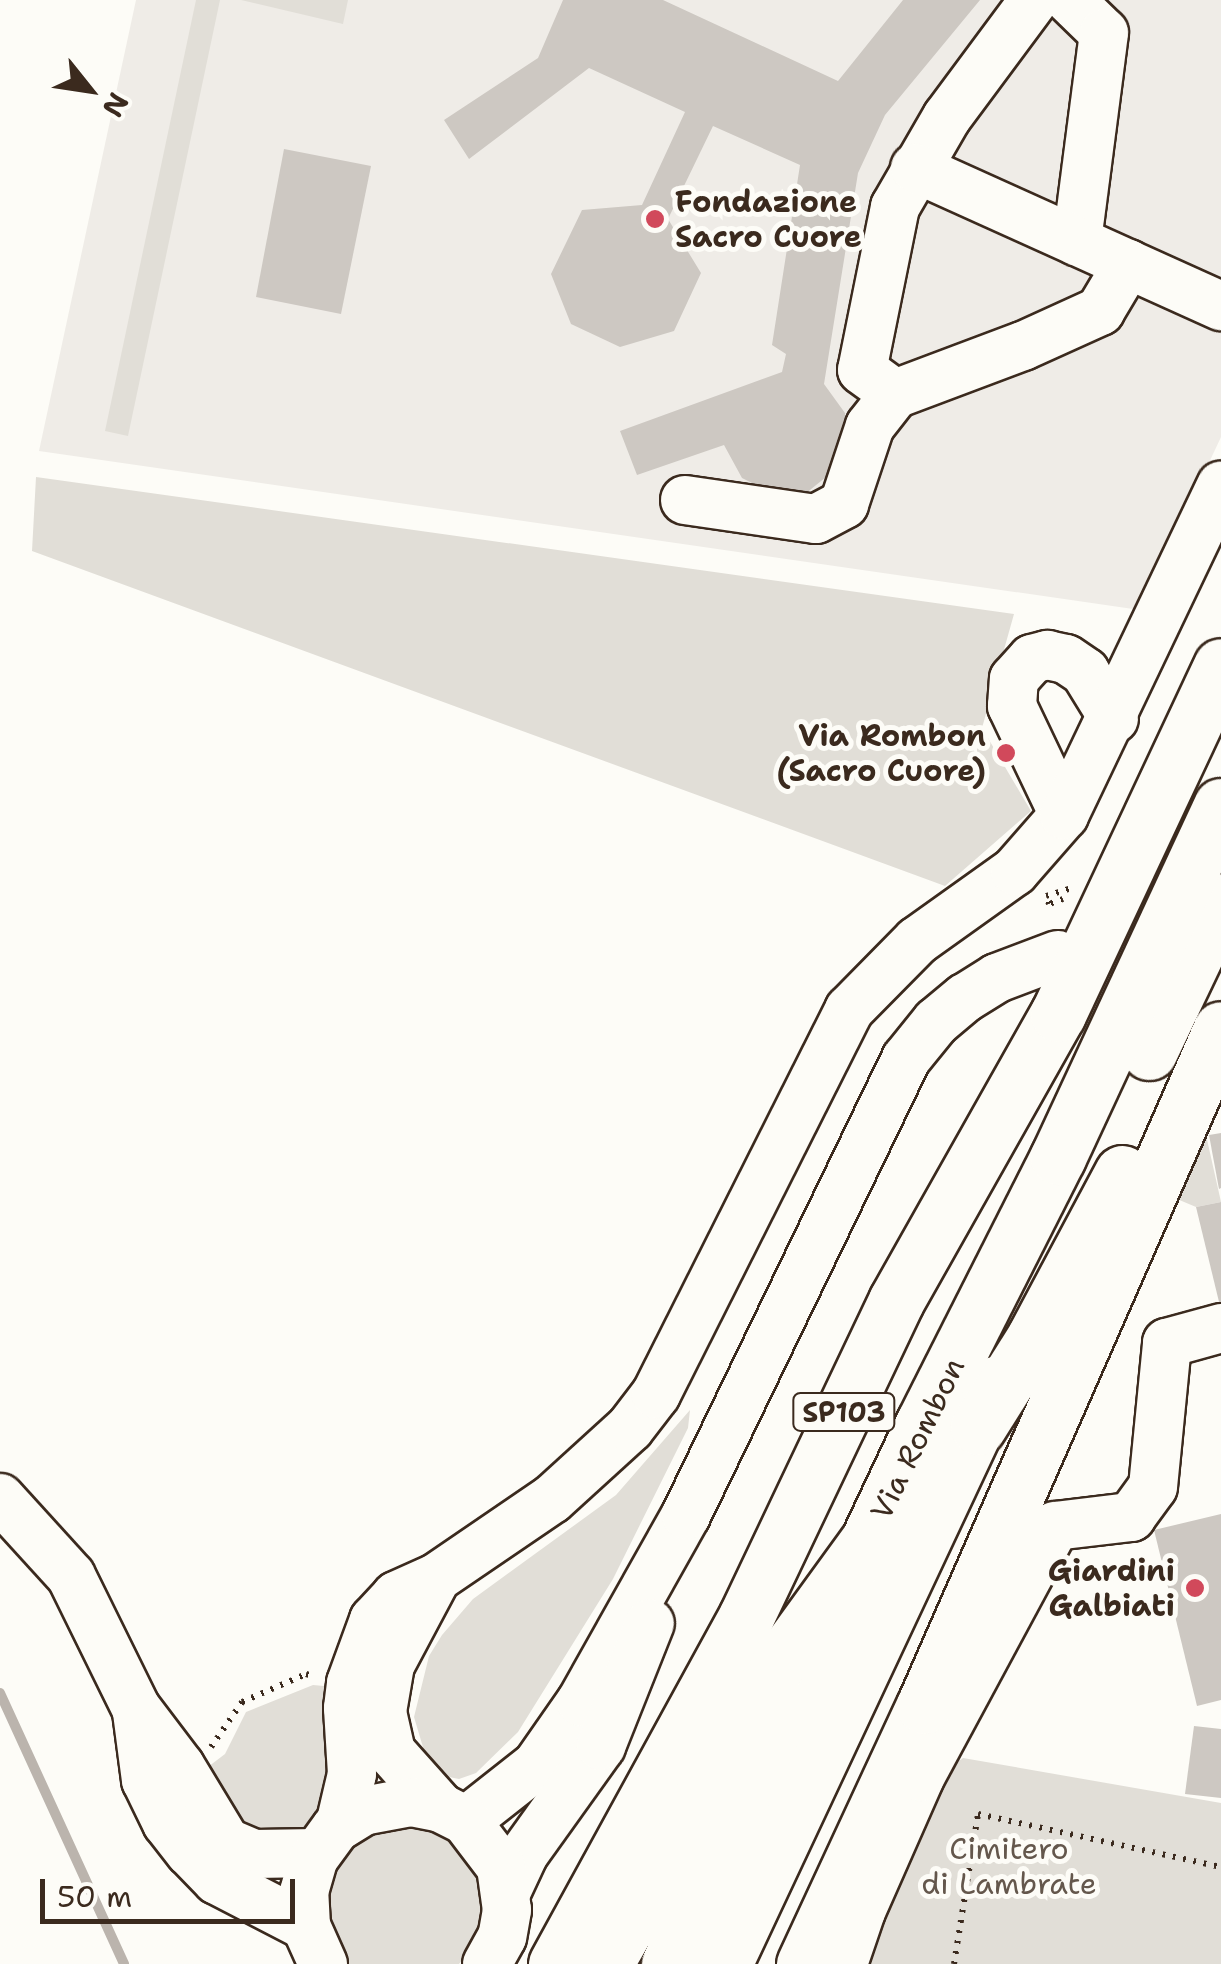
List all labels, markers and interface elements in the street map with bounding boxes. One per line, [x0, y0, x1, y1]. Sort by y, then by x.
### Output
north arrow [40, 40, 140, 140]
text: N [94, 86, 138, 124]
place label: Fondazione Sacro Cuore [675, 184, 862, 254]
marker: Fondazione Sacro Cuore [644, 208, 666, 230]
place label: Via Rombon (Sacro Cuore) [776, 718, 986, 788]
marker: Via Rombon (Sacro Cuore) [995, 742, 1017, 764]
street label: Via Rombon [863, 1352, 973, 1526]
road number: SP103 [792, 1389, 896, 1435]
place label: Giardini Galbiati [1048, 1553, 1175, 1624]
marker: Giardini Galbiati [1184, 1577, 1206, 1599]
park label: Cimitero di Lambrate [921, 1831, 1097, 1902]
scale bar [45, 1859, 300, 1921]
text: 50 m [57, 1876, 132, 1917]

